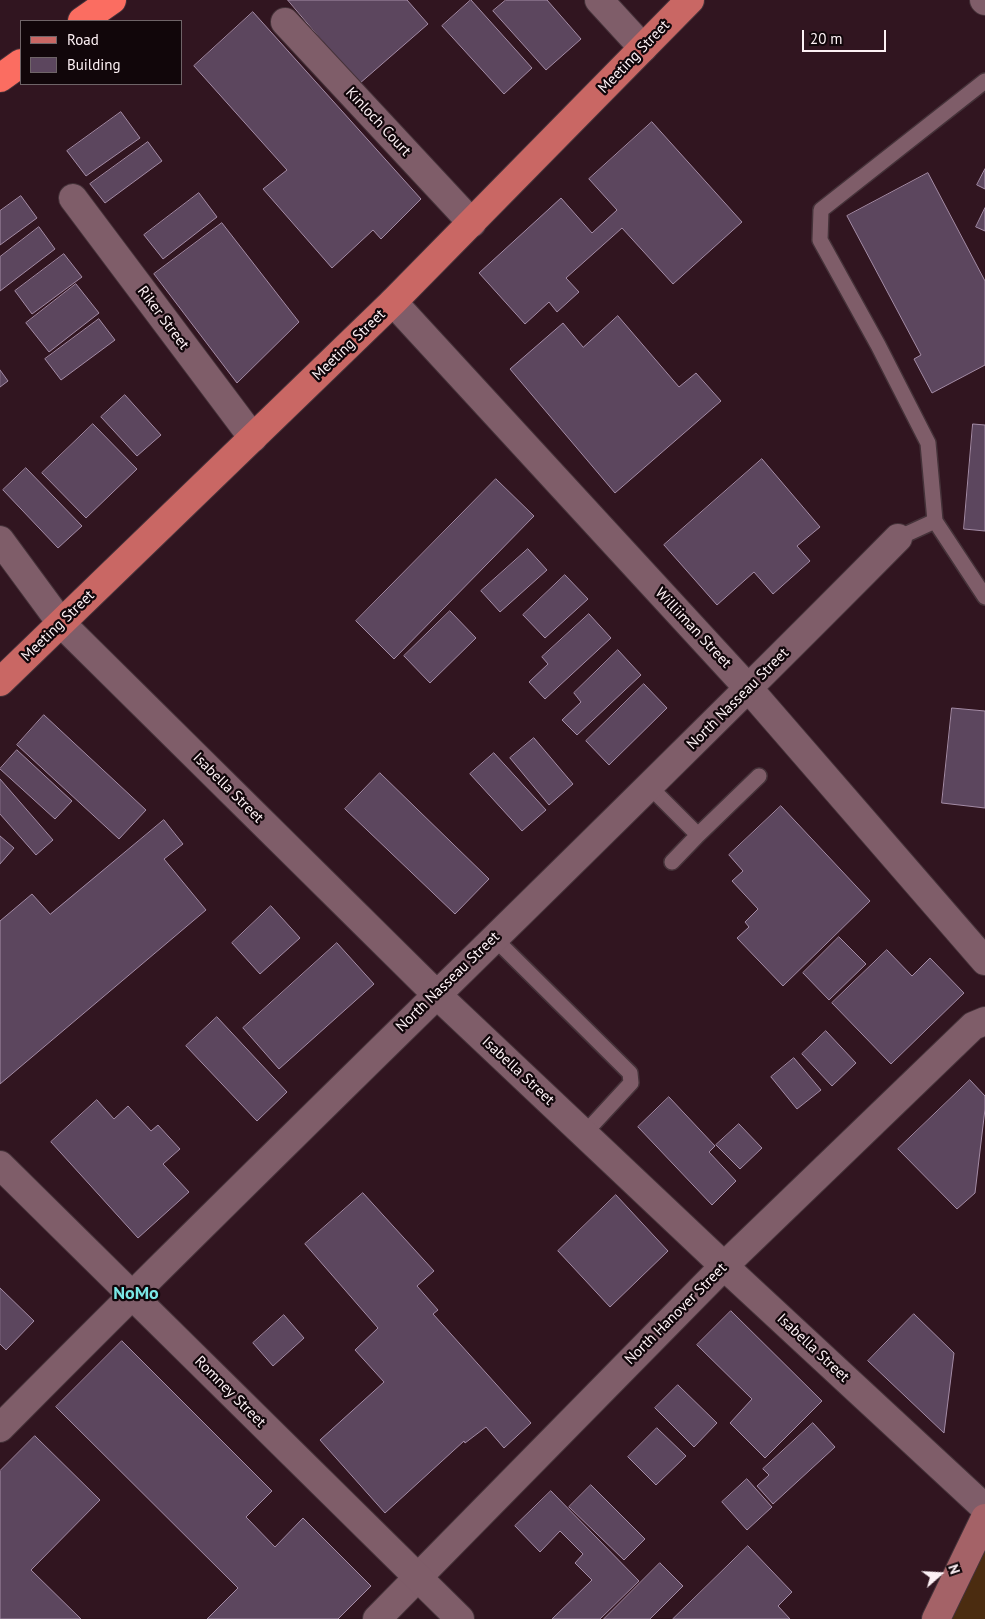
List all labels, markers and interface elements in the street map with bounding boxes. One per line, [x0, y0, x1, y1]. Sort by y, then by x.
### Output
street label: Meeting Street [595, 17, 673, 97]
legend [20, 20, 182, 85]
scale bar [805, 20, 889, 52]
text: 20 m [810, 29, 843, 48]
text: Road [67, 30, 99, 49]
text: Building [67, 55, 121, 74]
street label: Kinloch Court [342, 84, 414, 160]
street label: Riker Street [133, 283, 193, 353]
street label: Meeting Street [309, 306, 389, 384]
street label: Williiman Street [651, 584, 735, 672]
street label: Meeting Street [18, 587, 98, 665]
street label: North Nasseau Street [683, 644, 793, 754]
street label: Isabella Street [189, 749, 267, 827]
street label: North Nasseau Street [393, 928, 503, 1036]
street label: Isabella Street [478, 1033, 558, 1109]
street label: North Hanover Street [621, 1259, 731, 1369]
district label: NoMo [113, 1283, 159, 1305]
street label: Isabella Street [773, 1310, 853, 1386]
street label: Romney Street [191, 1353, 269, 1431]
north arrow [915, 1549, 965, 1599]
text: N [944, 1562, 964, 1576]

